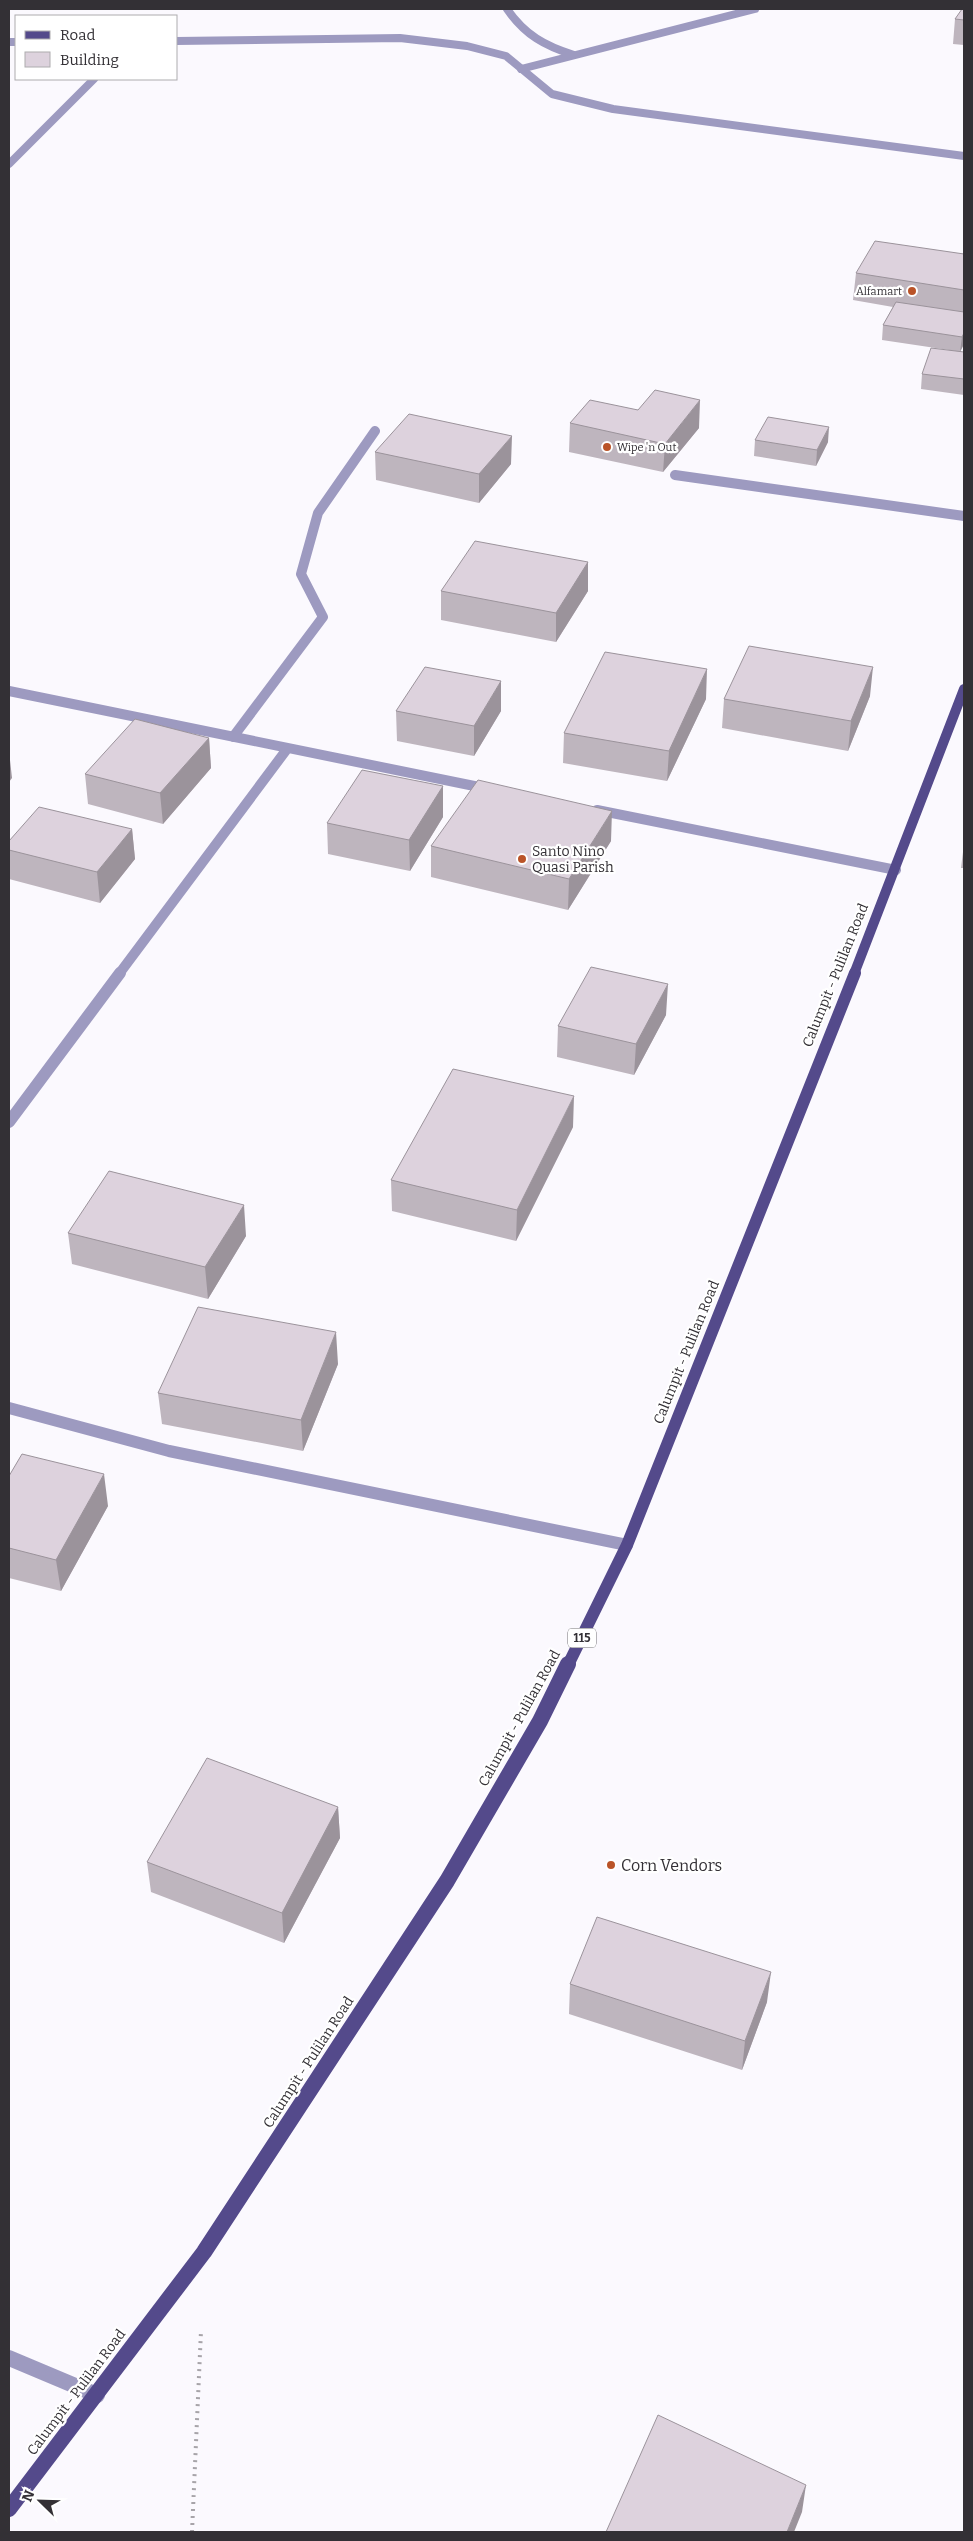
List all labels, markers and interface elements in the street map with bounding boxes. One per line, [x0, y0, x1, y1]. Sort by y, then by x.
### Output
legend [15, 15, 178, 80]
text: Road [60, 26, 95, 44]
text: Building [60, 51, 119, 69]
place label: Alfamart [856, 285, 902, 298]
marker: Alfamart [906, 285, 918, 297]
marker: Wipe 'n Out [601, 441, 613, 453]
place label: Wipe 'n Out [617, 441, 676, 454]
place label: Santo Nino Quasi Parish [532, 843, 614, 876]
marker: Santo Nino Quasi Parish [516, 853, 528, 865]
street label: Calumpit - Pulilan Road [799, 901, 872, 1049]
street label: Calumpit - Pulilan Road [650, 1278, 723, 1426]
road number: 115 [568, 1629, 596, 1648]
street label: Calumpit - Pulilan Road [475, 1647, 564, 1789]
place label: Corn Vendors [621, 1856, 722, 1875]
marker: Corn Vendors [605, 1859, 617, 1871]
street label: Calumpit - Pulilan Road [260, 1993, 357, 2131]
street label: Calumpit - Pulilan Road [24, 2326, 129, 2459]
north arrow [15, 2476, 65, 2526]
text: N [19, 2488, 39, 2504]

